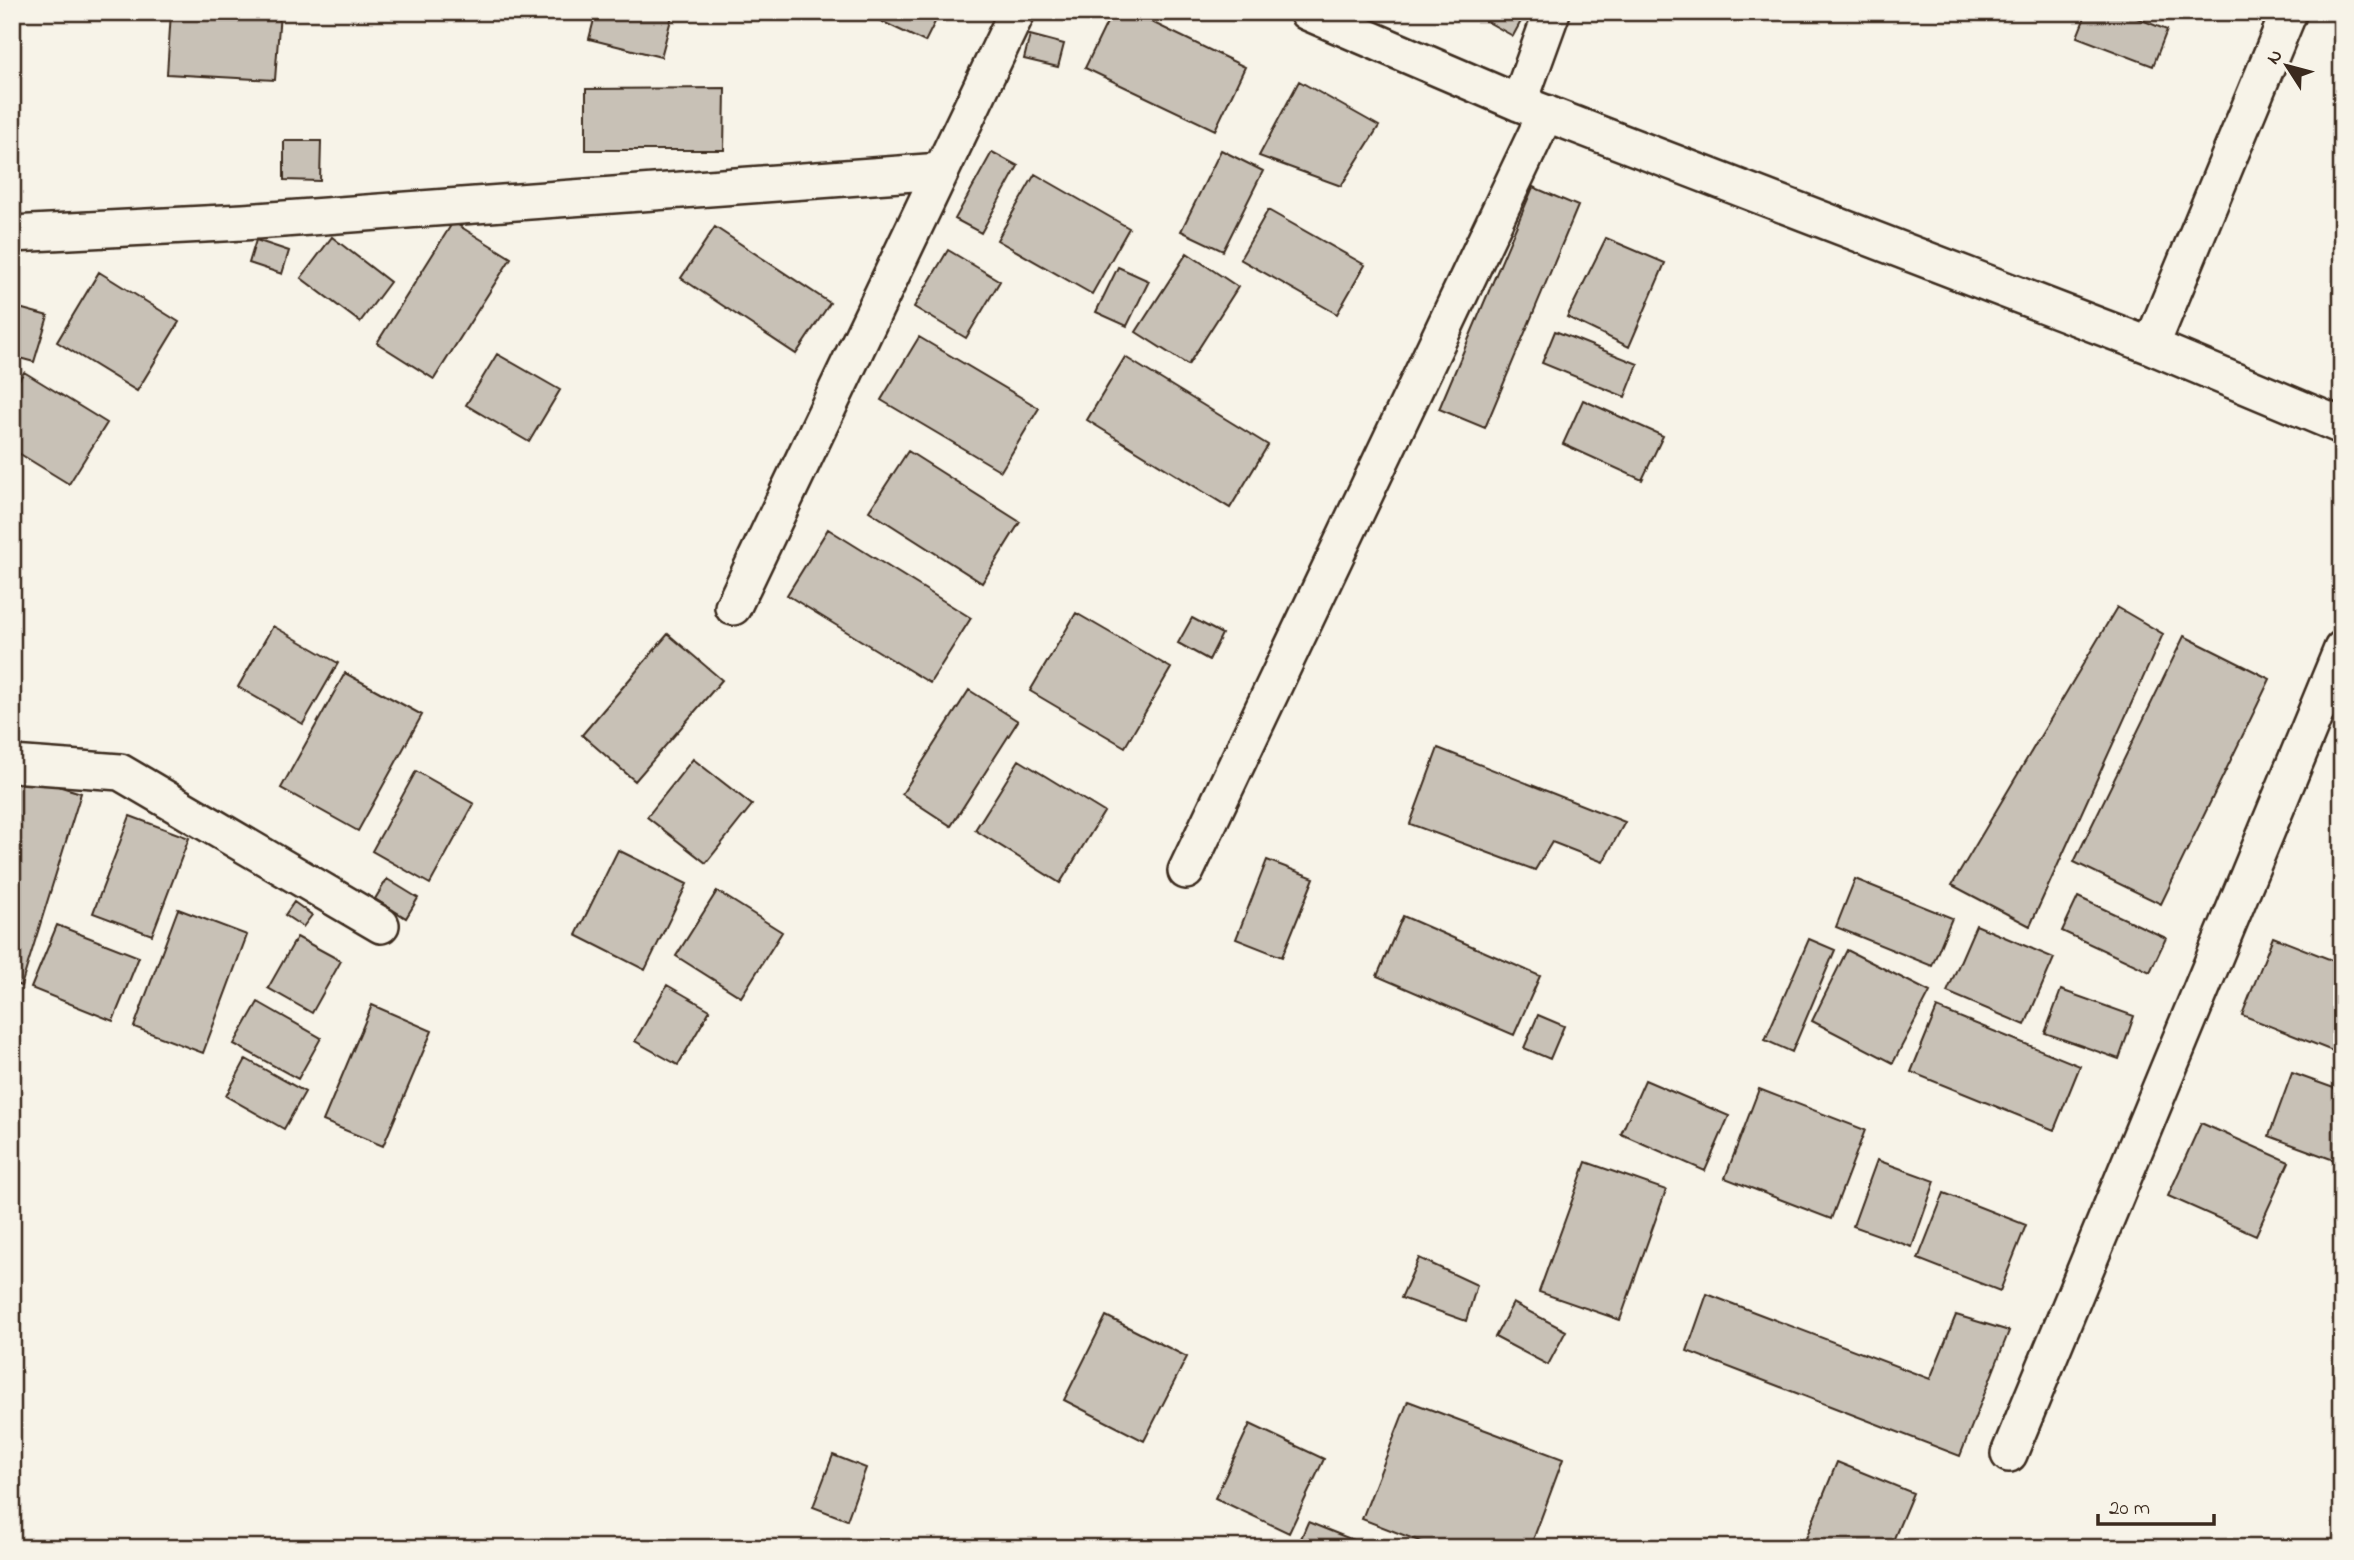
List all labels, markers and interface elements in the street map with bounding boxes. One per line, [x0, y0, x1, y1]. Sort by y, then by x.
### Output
north arrow [2252, 32, 2322, 102]
text: N [2261, 44, 2290, 71]
scale bar [2098, 1483, 2214, 1527]
text: 20 m [2109, 1494, 2150, 1524]

